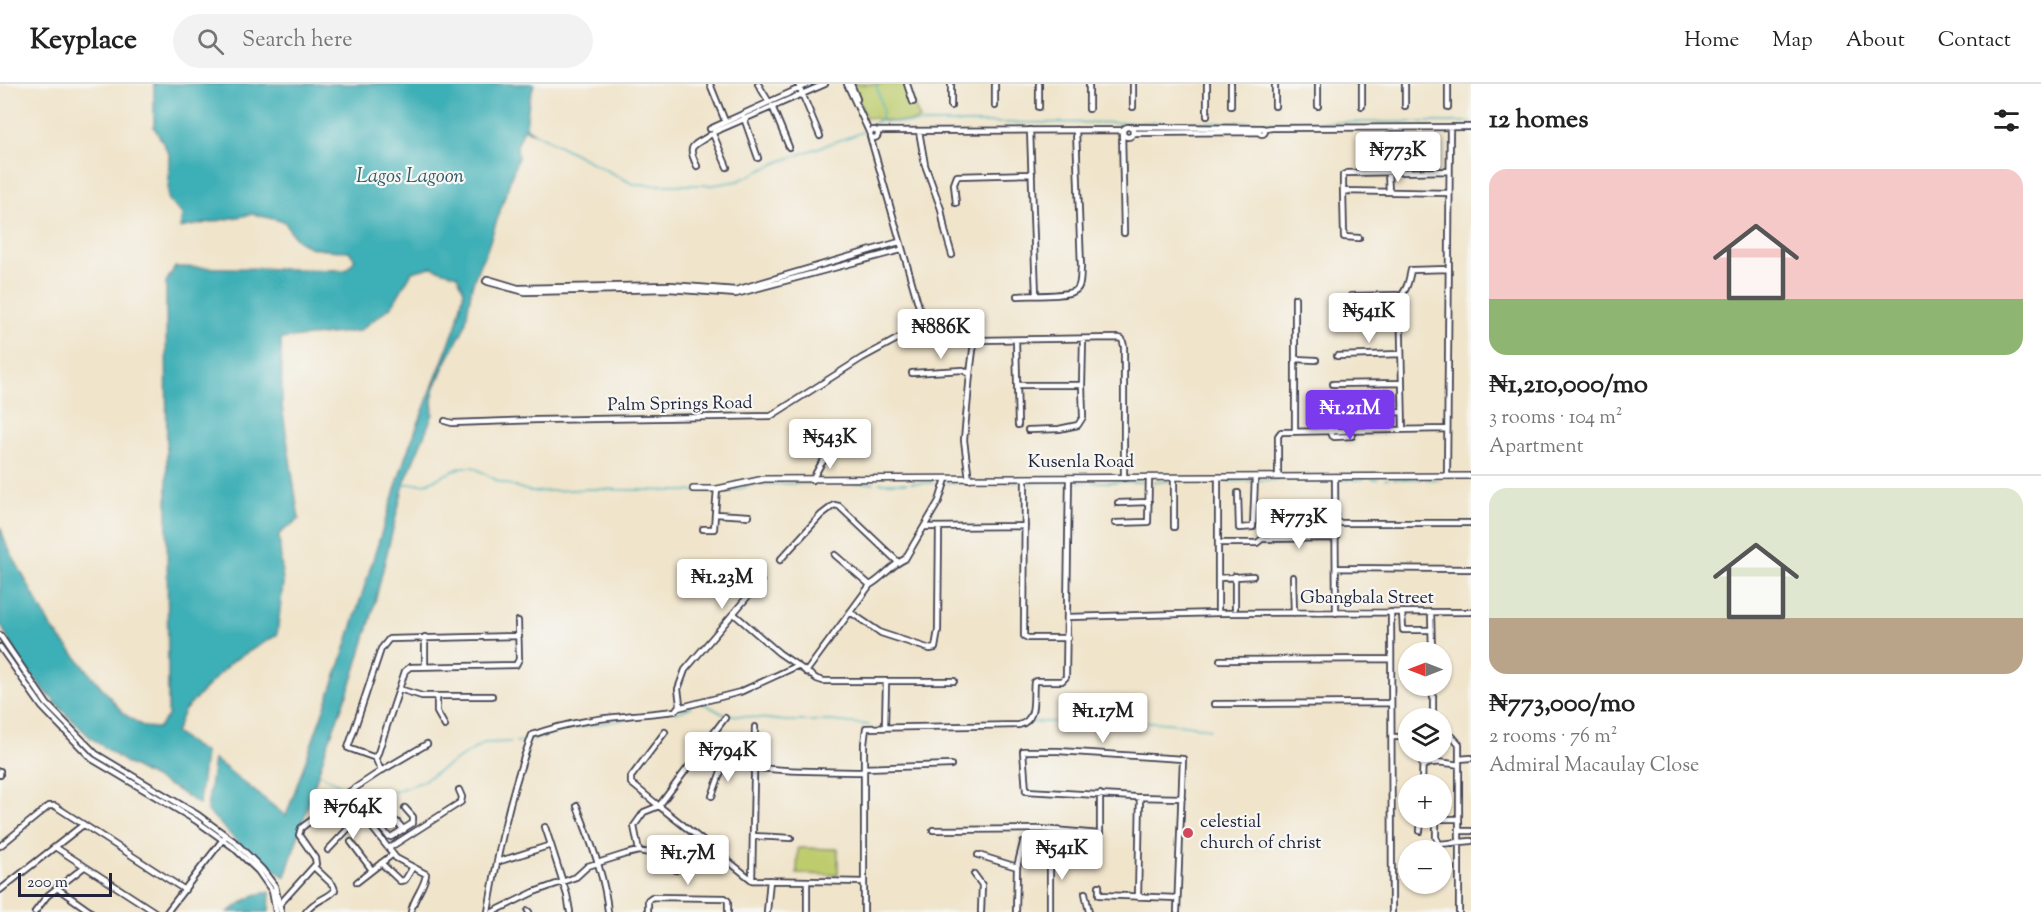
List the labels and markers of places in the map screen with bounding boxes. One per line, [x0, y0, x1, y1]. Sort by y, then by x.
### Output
pin: ₦773K [1356, 132, 1440, 183]
pin: ₦541K [1327, 293, 1411, 344]
pin: ₦886K [899, 309, 983, 360]
pin: ₦1.21M [1301, 390, 1399, 441]
pin: ₦543K [788, 419, 872, 470]
pin: ₦773K [1257, 499, 1341, 550]
pin: ₦1.23M [673, 559, 771, 610]
pin: ₦1.17M [1054, 693, 1152, 744]
pin: ₦794K [686, 732, 770, 783]
pin: ₦764K [311, 789, 395, 840]
place label: celestial church of christ [1200, 810, 1321, 857]
marker: celestial church of christ [1181, 826, 1195, 840]
pin: ₦541K [1020, 830, 1104, 881]
pin: ₦1.7M [646, 835, 730, 886]

